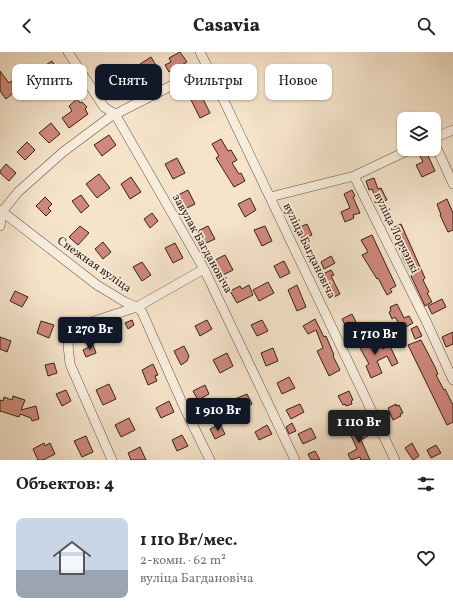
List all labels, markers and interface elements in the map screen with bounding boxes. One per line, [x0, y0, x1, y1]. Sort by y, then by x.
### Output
text: Casavia [193, 14, 260, 39]
icon: back [16, 15, 38, 37]
icon: search [415, 15, 437, 37]
chip: Купить [12, 64, 87, 100]
chip: Снять [95, 64, 162, 100]
chip: Фильтры [170, 64, 257, 100]
chip: Новое [265, 64, 332, 100]
map controls [397, 112, 441, 156]
button: layers [397, 112, 441, 156]
street label: вуліца Лорчэнкі [369, 190, 423, 277]
street label: завулак Багдановіча [168, 191, 236, 297]
street label: вуліца Багдановіча [279, 200, 339, 302]
street label: Снежная вуліца [54, 233, 134, 297]
pin: 1 270 Br [49, 317, 131, 351]
text: 1 270 Br [67, 321, 113, 339]
pin: 1 710 Br [334, 322, 416, 356]
text: 1 710 Br [353, 326, 397, 344]
pin: 1 910 Br [177, 398, 259, 432]
text: 1 910 Br [195, 402, 241, 420]
pin: 1 110 Br [318, 410, 400, 444]
text: 1 110 Br [337, 414, 381, 432]
text: Объектов: 4 [16, 473, 114, 496]
icon: filters [415, 473, 437, 495]
text: 1 110 Br/мес. [140, 529, 238, 552]
icon: home [48, 534, 96, 582]
icon: heart [415, 547, 437, 569]
text: 2-комн. · 62 m² [140, 552, 226, 570]
text: вуліца Багдановіча [140, 570, 253, 588]

